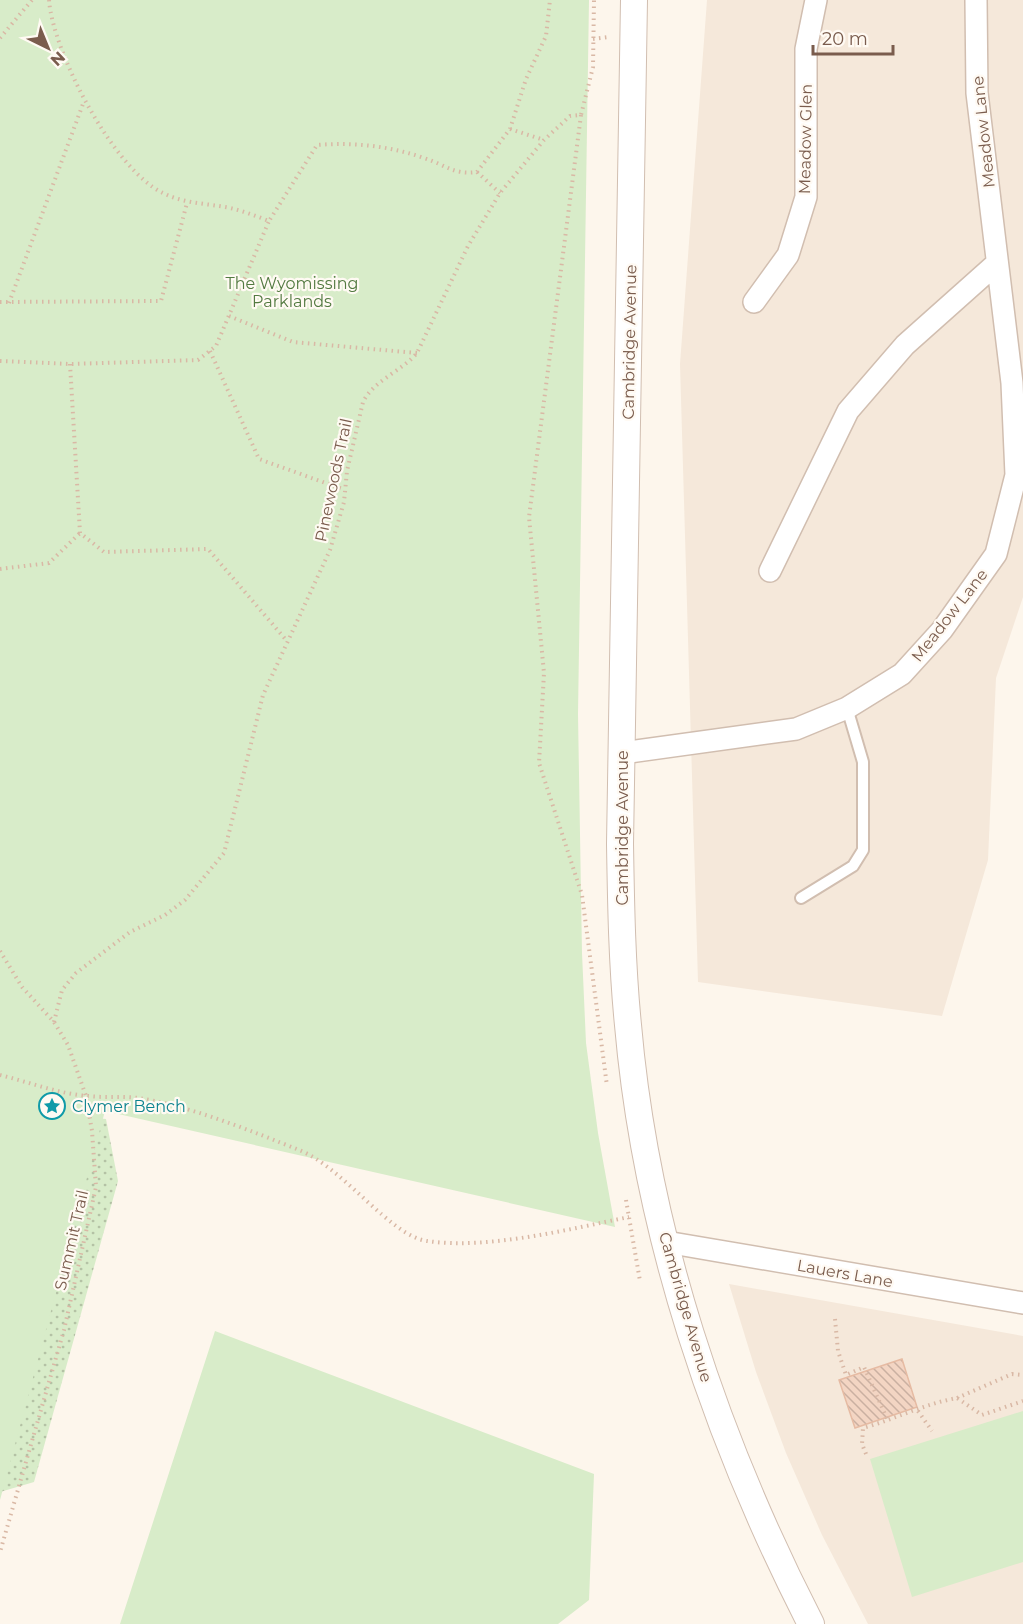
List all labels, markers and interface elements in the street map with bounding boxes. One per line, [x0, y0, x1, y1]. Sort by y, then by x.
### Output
north arrow [18, 18, 78, 78]
scale bar [813, 18, 892, 56]
text: 20 m [822, 28, 868, 50]
text: N [47, 47, 69, 70]
street label: Meadow Lane [968, 75, 999, 189]
street label: Meadow Glen [795, 84, 816, 194]
street label: Cambridge Avenue [619, 264, 640, 420]
park label: The Wyomissing Parklands [225, 274, 359, 311]
street label: Pinewoods Trail [311, 417, 356, 544]
street label: Meadow Lane [907, 565, 991, 665]
street label: Cambridge Avenue [613, 750, 632, 906]
place icon: Clymer Bench [37, 1091, 67, 1121]
place label: Clymer Bench [72, 1097, 186, 1116]
street label: Summit Trail [51, 1188, 92, 1292]
street label: Cambridge Avenue [655, 1230, 716, 1384]
street label: Lauers Lane [795, 1256, 894, 1291]

